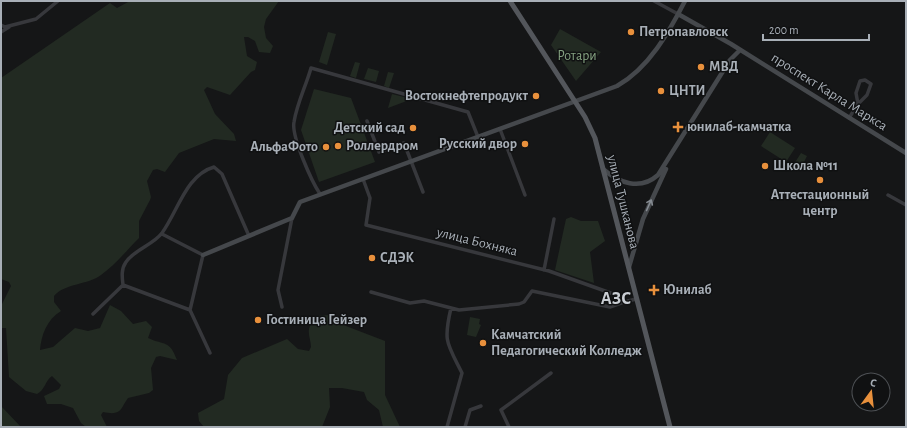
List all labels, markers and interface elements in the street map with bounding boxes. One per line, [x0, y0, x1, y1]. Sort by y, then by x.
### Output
scale bar [763, 16, 869, 42]
text: 200 m [769, 24, 799, 36]
place label: Петропавловск [639, 25, 728, 39]
marker: Петропавловск [626, 27, 636, 37]
park label: Ротари [557, 49, 597, 63]
street label: проспект Карла Маркса [769, 51, 890, 134]
place label: МВД [709, 60, 739, 74]
marker: МВД [696, 62, 706, 72]
place label: ЦНТИ [669, 84, 705, 98]
marker: ЦНТИ [656, 86, 666, 96]
place label: Востокнефтепродукт [405, 89, 529, 103]
marker: Востокнефтепродукт [531, 91, 541, 101]
place label: юнилаб-камчатка [687, 120, 792, 134]
place label: Детский сад [334, 121, 405, 135]
marker: юнилаб-камчатка [672, 121, 684, 133]
marker: Детский сад [408, 123, 418, 133]
place label: Русский двор [439, 137, 517, 151]
place label: Роллердром [346, 139, 419, 153]
marker: Русский двор [520, 139, 530, 149]
place label: АльфаФото [250, 140, 318, 154]
marker: Роллердром [333, 141, 343, 151]
marker: АльфаФото [321, 142, 331, 152]
street label: улица Тушканова [604, 153, 642, 251]
place label: Школа №11 [773, 159, 838, 173]
marker: Школа №11 [760, 161, 770, 171]
marker: Аттестационный центр [815, 175, 825, 185]
place label: Аттестационный центр [771, 188, 869, 218]
one-way arrow [646, 199, 653, 211]
street label: улица Бохняка [434, 225, 519, 259]
place label: СДЭК [380, 251, 414, 265]
marker: СДЭК [367, 253, 377, 263]
place label: Юнилаб [663, 283, 712, 297]
marker: Юнилаб [648, 284, 660, 296]
district label: АЗС [601, 290, 631, 308]
place label: Гостиница Гейзер [266, 313, 367, 327]
marker: Гостиница Гейзер [253, 315, 263, 325]
place label: Камчатский Педагогический Колледж [491, 328, 642, 358]
marker: Камчатский Педагогический Колледж [478, 338, 488, 348]
north arrow [851, 372, 891, 412]
text: С [869, 377, 878, 389]

